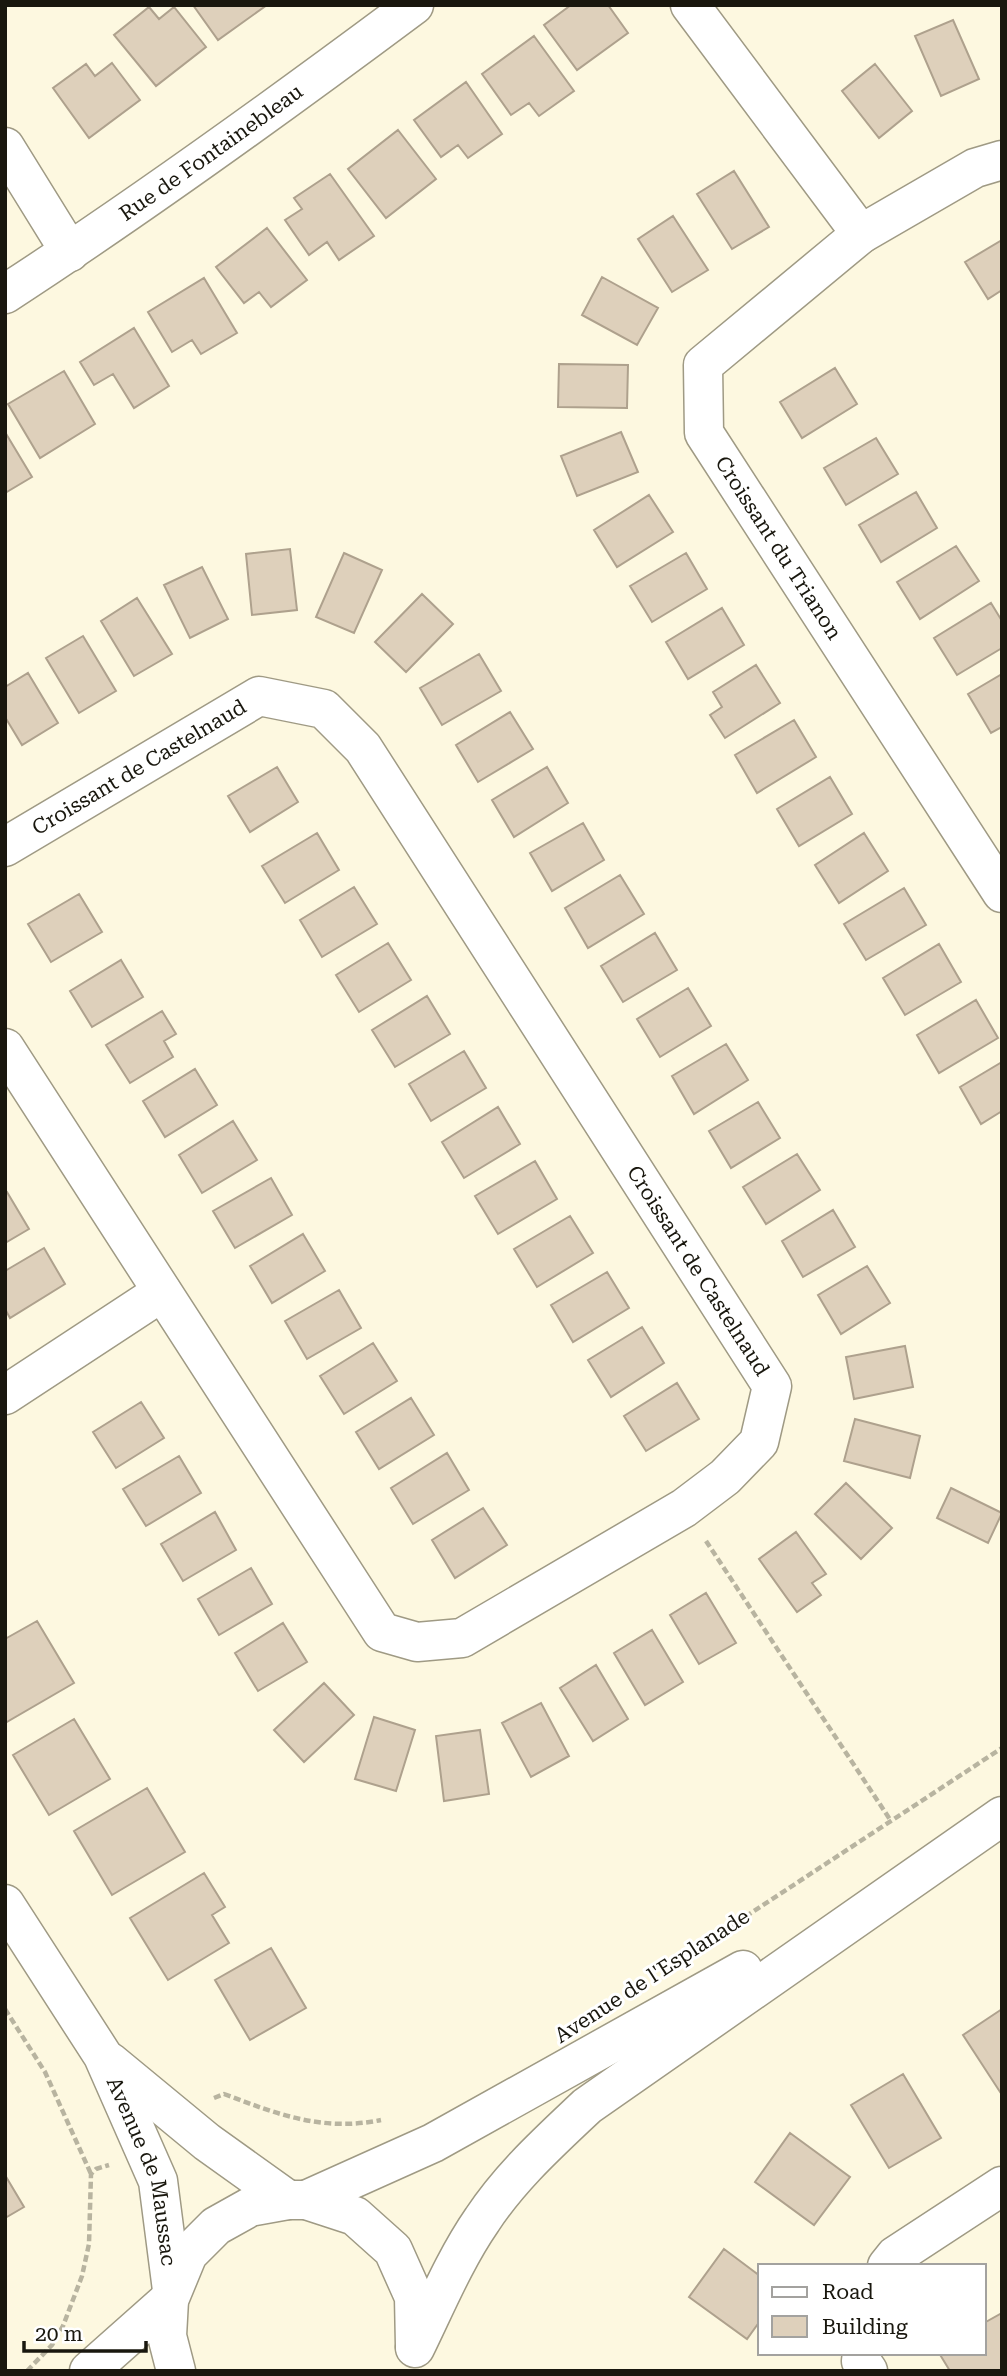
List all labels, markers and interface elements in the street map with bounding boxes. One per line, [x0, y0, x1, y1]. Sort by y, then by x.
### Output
street label: Rue de Fontainebleau [115, 79, 307, 226]
street label: Croissant du Trianon [710, 452, 847, 644]
street label: Croissant de Castelnaud [28, 694, 251, 840]
street label: Croissant de Castelnaud [622, 1161, 775, 1381]
street label: Avenue de l'Esplanade [550, 1904, 754, 2048]
street label: Avenue de Maussac [102, 2073, 181, 2268]
legend [758, 2264, 986, 2355]
text: Road [822, 2280, 874, 2304]
scale bar [24, 2310, 147, 2354]
text: Building [822, 2315, 908, 2339]
text: 20 m [35, 2322, 83, 2346]

